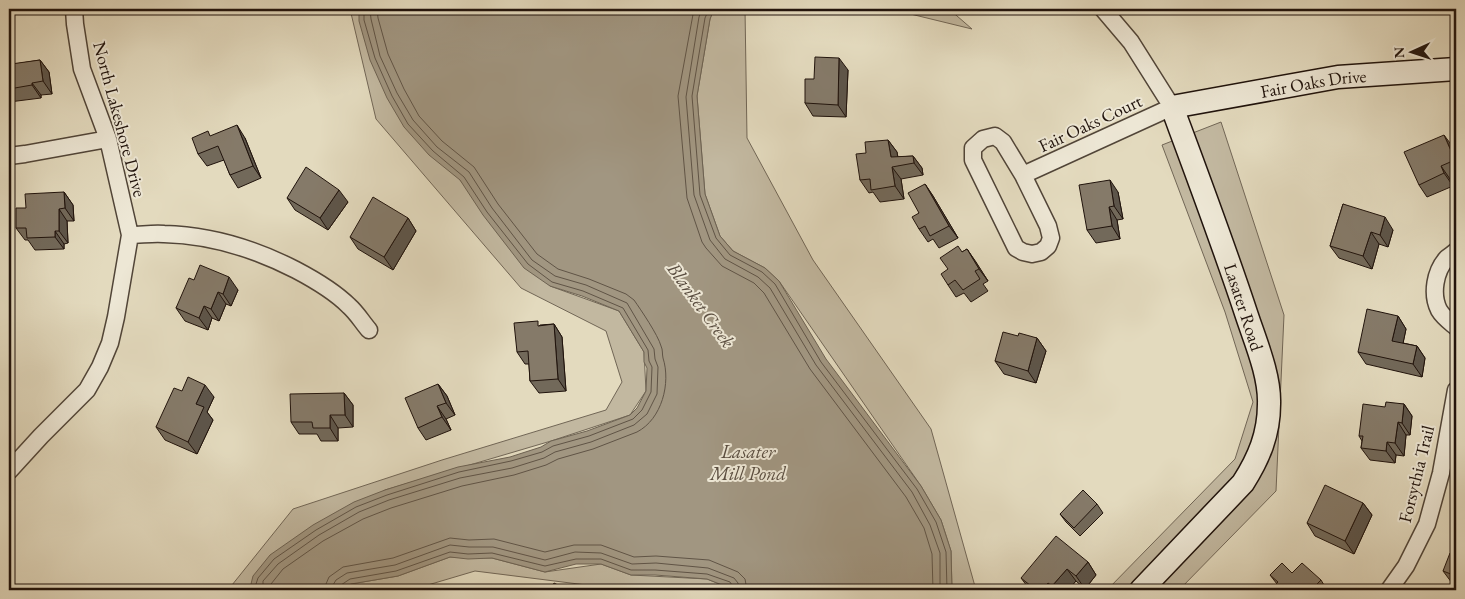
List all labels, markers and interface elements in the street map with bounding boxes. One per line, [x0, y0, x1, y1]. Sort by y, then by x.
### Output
north arrow [1388, 28, 1438, 78]
street label: North Lakeshore Drive [88, 39, 152, 199]
text: N [1390, 46, 1408, 59]
street label: Fair Oaks Drive [1258, 64, 1367, 102]
street label: Fair Oaks Court [1035, 89, 1146, 157]
water label: Blanket Creek [661, 257, 741, 353]
street label: Lasater Road [1219, 260, 1269, 355]
street label: Forsythia Trail [1393, 423, 1439, 525]
water label: Lasater Mill Pond [709, 439, 786, 486]

